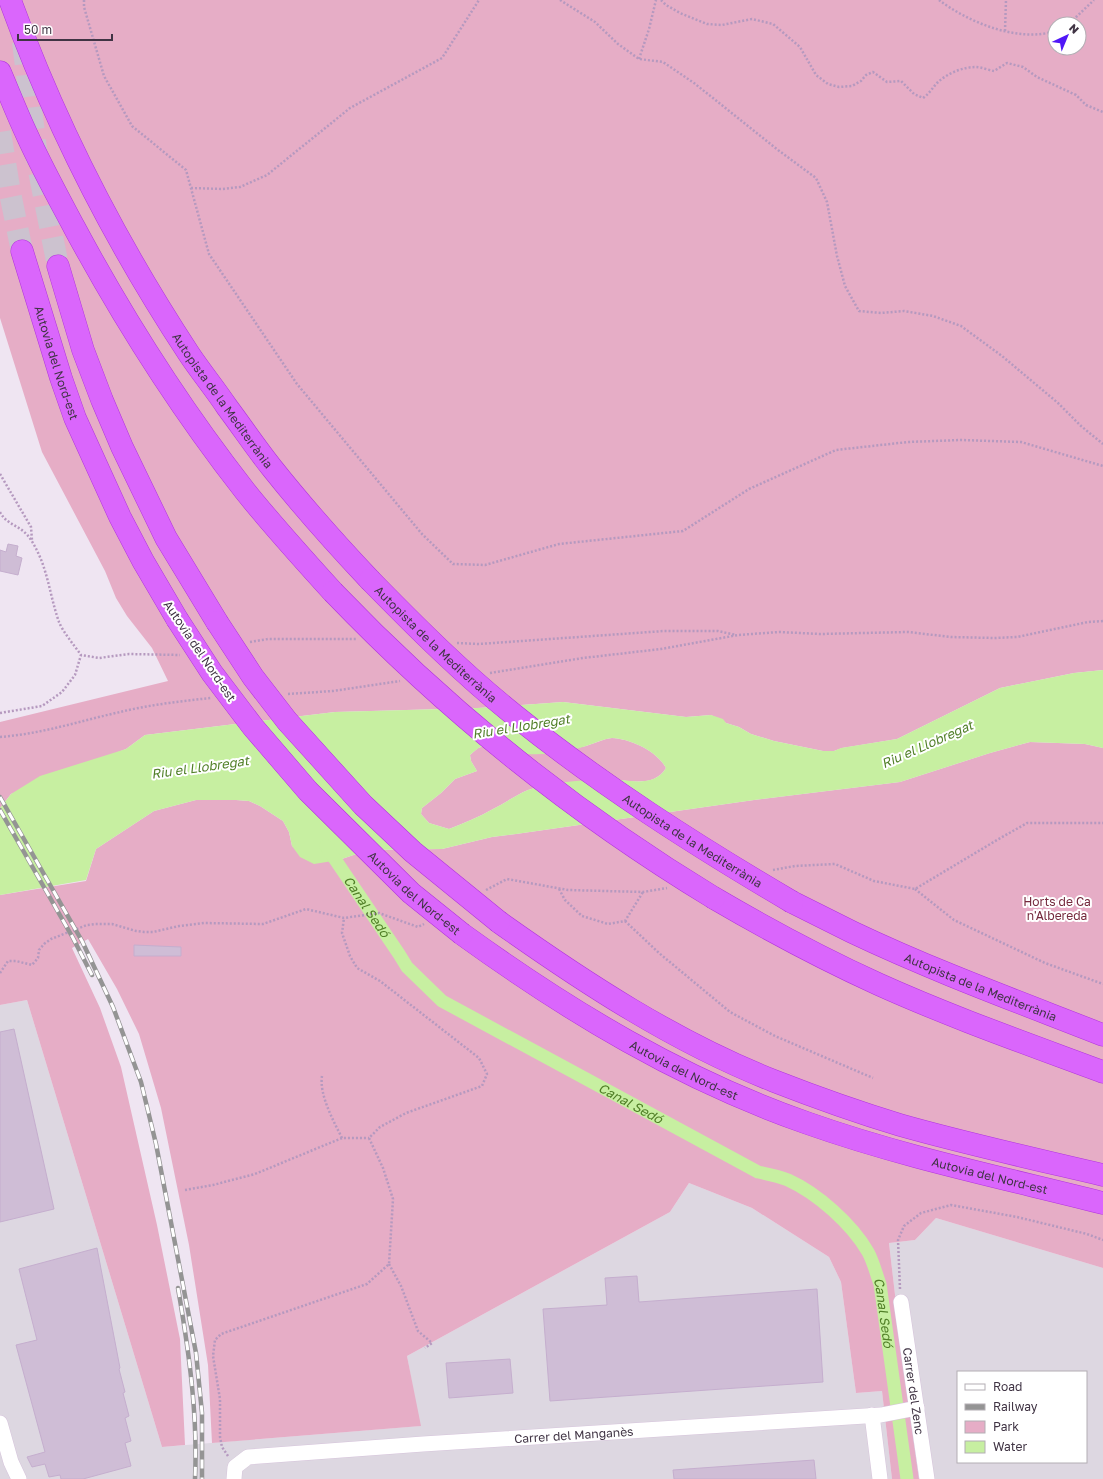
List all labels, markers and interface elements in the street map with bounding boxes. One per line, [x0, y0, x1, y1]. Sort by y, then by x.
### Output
scale bar [18, 16, 112, 42]
north arrow [1047, 16, 1087, 56]
text: N [1067, 21, 1082, 36]
text: 50 m [24, 22, 52, 37]
street label: Autovia del Nord-est [32, 304, 83, 422]
street label: Autopista de la Mediterrània [170, 330, 277, 471]
street label: Autopista de la Mediterrània [372, 582, 500, 705]
street label: Autovia del Nord-est [161, 598, 240, 705]
water label: Riu el Llobregat [471, 710, 573, 742]
water label: Riu el Llobregat [879, 716, 977, 771]
water label: Riu el Llobregat [150, 752, 252, 782]
street label: Autopista de la Mediterrània [620, 790, 765, 890]
street label: Autovia del Nord-est [365, 848, 464, 938]
water label: Canal Sedó [340, 873, 394, 941]
park label: Horts de Ca n'Albereda [1023, 894, 1091, 923]
street label: Autopista de la Mediterrània [902, 949, 1059, 1024]
street label: Autovia del Nord-est [628, 1037, 741, 1103]
water label: Canal Sedó [596, 1079, 667, 1128]
street label: Autovia del Nord-est [930, 1154, 1050, 1197]
water label: Canal Sedó [870, 1275, 897, 1350]
street label: Carrer del Zenc [900, 1346, 928, 1436]
legend [957, 1371, 1087, 1463]
text: Road [993, 1379, 1022, 1394]
text: Railway [993, 1399, 1038, 1414]
text: Park [993, 1419, 1019, 1434]
street label: Carrer del Manganès [514, 1423, 634, 1446]
text: Water [993, 1439, 1027, 1454]

